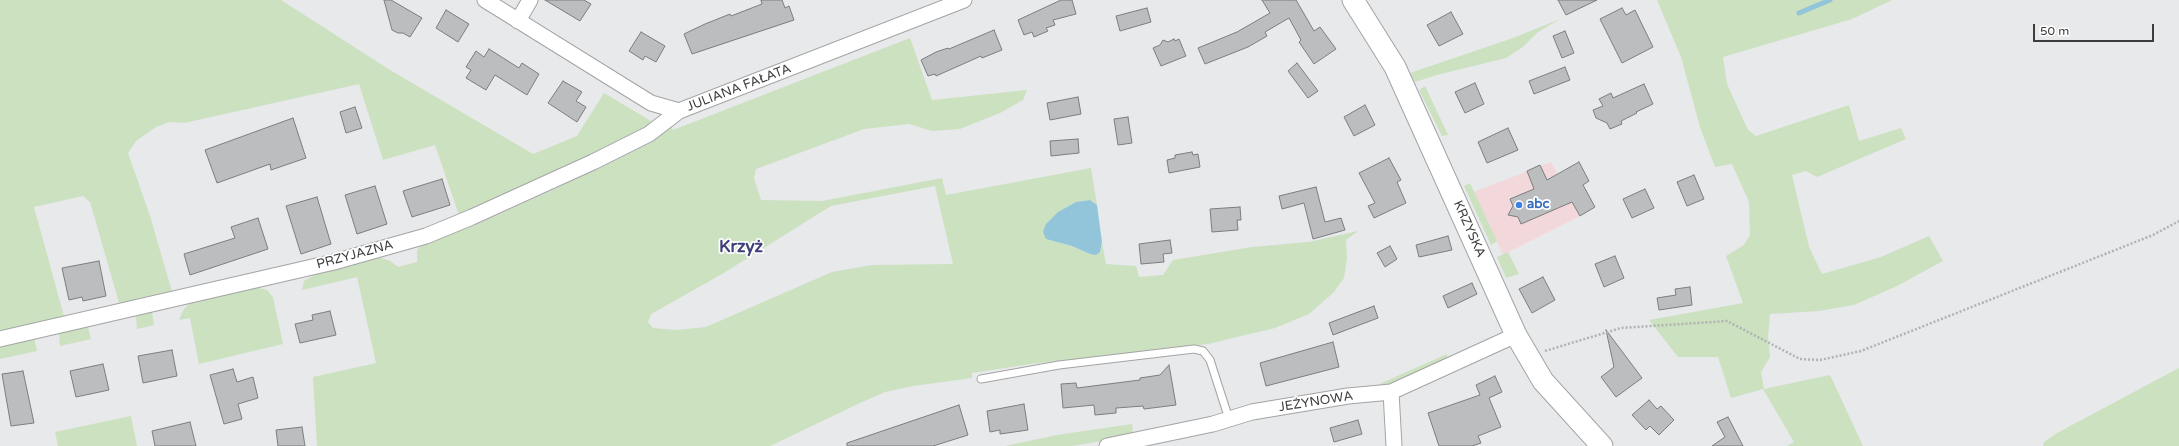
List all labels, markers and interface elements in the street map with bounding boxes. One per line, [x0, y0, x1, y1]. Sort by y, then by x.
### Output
scale bar [2035, 16, 2156, 42]
text: 50 m [2040, 24, 2069, 38]
street label: JULIANA FAŁATA [685, 61, 793, 115]
place label: abc [1527, 197, 1549, 213]
street label: KRZYSKA [1450, 198, 1488, 260]
marker: abc [1514, 200, 1524, 210]
street label: PRZYJAZNA [315, 237, 395, 273]
district label: Krzyż [719, 238, 763, 258]
street label: JEŻYNOWA [1278, 388, 1354, 416]

